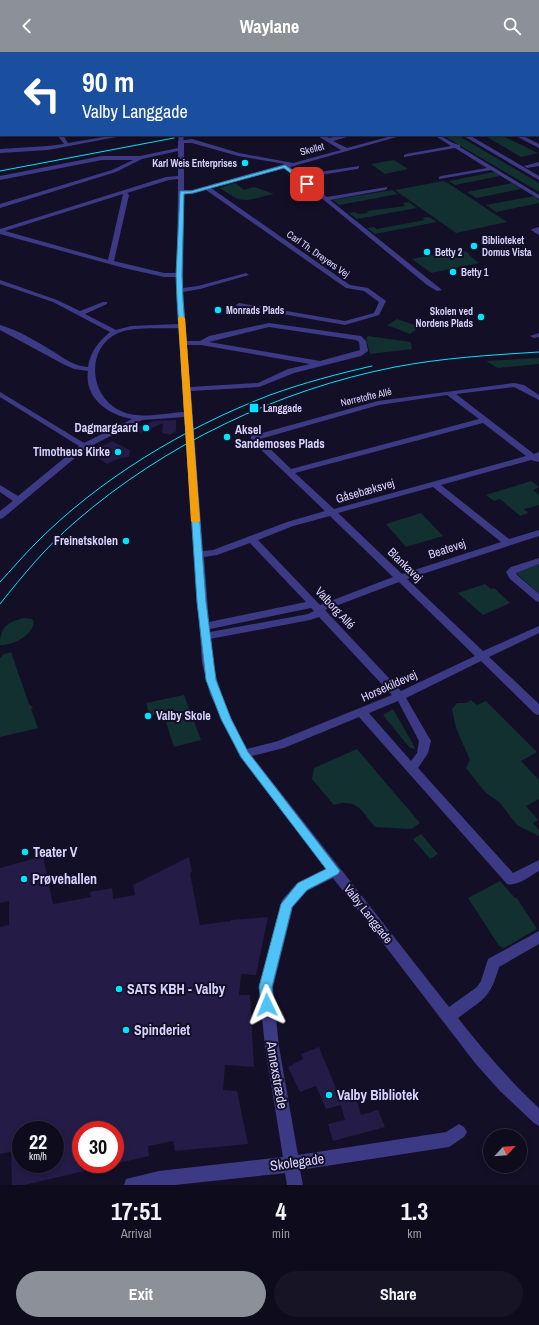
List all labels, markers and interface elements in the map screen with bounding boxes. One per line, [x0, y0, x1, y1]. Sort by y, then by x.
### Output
text: Waylane [240, 14, 299, 39]
icon: back [16, 15, 38, 37]
icon: search [501, 15, 523, 37]
text: 90 m [82, 63, 134, 101]
icon: left [16, 68, 68, 120]
text: Valby Langgade [82, 99, 188, 124]
street label: Skellet [298, 139, 326, 158]
place label: Karl Weis Enterprises [152, 157, 237, 170]
marker: Karl Weis Enterprises [240, 158, 250, 168]
pin [290, 167, 324, 201]
icon: arrive [296, 173, 318, 195]
street label: Carl Th. Dreyers Vej [284, 228, 352, 281]
place label: Biblioteket Domus Vista [482, 234, 532, 259]
marker: Biblioteket Domus Vista [469, 241, 479, 251]
place label: Betty 2 [435, 246, 463, 259]
marker: Betty 2 [422, 247, 432, 257]
place label: Betty 1 [461, 266, 489, 279]
marker: Betty 1 [448, 267, 458, 277]
place label: Monrads Plads [226, 304, 285, 317]
marker: Monrads Plads [213, 305, 223, 315]
place label: Skolen ved Nordens Plads [416, 305, 473, 330]
marker: Skolen ved Nordens Plads [476, 312, 486, 322]
street label: Nørretofte Allé [339, 385, 393, 409]
marker: Langgade [248, 402, 260, 414]
place label: Langgade [263, 402, 302, 415]
place label: Dagmargaard [75, 420, 138, 436]
place label: Aksel Sandemoses Plads [235, 422, 325, 452]
marker: Dagmargaard [141, 423, 151, 433]
marker: Aksel Sandemoses Plads [222, 432, 232, 442]
place label: Timotheus Kirke [33, 444, 111, 460]
marker: Timotheus Kirke [113, 447, 123, 457]
street label: Gåsebæksvej [334, 475, 396, 507]
place label: Freinetskolen [54, 533, 118, 549]
street label: Beatevej [426, 535, 468, 563]
marker: Freinetskolen [121, 536, 131, 546]
street label: Blankavej [384, 544, 426, 586]
street label: Valborg Allé [311, 584, 359, 632]
street label: Horsekildevej [359, 667, 419, 705]
place label: Valby Skole [156, 708, 211, 724]
marker: Valby Skole [143, 711, 153, 721]
place label: Teater V [33, 843, 78, 861]
marker: Teater V [20, 847, 30, 857]
place label: Prøvehallen [32, 870, 97, 888]
marker: Prøvehallen [19, 874, 29, 884]
street label: Valby Langgade [340, 881, 396, 947]
place label: SATS KBH - Valby [127, 980, 226, 998]
marker: SATS KBH - Valby [114, 984, 124, 994]
position arrow [246, 984, 288, 1026]
place label: Spinderiet [134, 1021, 190, 1039]
marker: Spinderiet [121, 1025, 131, 1035]
street label: Annexstræde [262, 1039, 292, 1110]
place label: Valby Bibliotek [337, 1086, 419, 1104]
marker: Valby Bibliotek [324, 1090, 334, 1100]
speed limit sign: 30 [72, 1121, 124, 1173]
text: 22 [29, 1128, 47, 1155]
north arrow [483, 1129, 527, 1173]
map controls [483, 1129, 527, 1173]
street label: Skolegade [269, 1149, 325, 1175]
text: km/h [29, 1150, 47, 1163]
text: 17:51 [111, 1195, 161, 1227]
text: 4 [275, 1195, 286, 1227]
text: 1.3 [401, 1195, 428, 1227]
text: Arrival [121, 1225, 151, 1242]
text: min [272, 1225, 290, 1242]
text: km [407, 1225, 422, 1242]
button: Exit [16, 1271, 266, 1317]
button: Share [274, 1271, 523, 1317]

